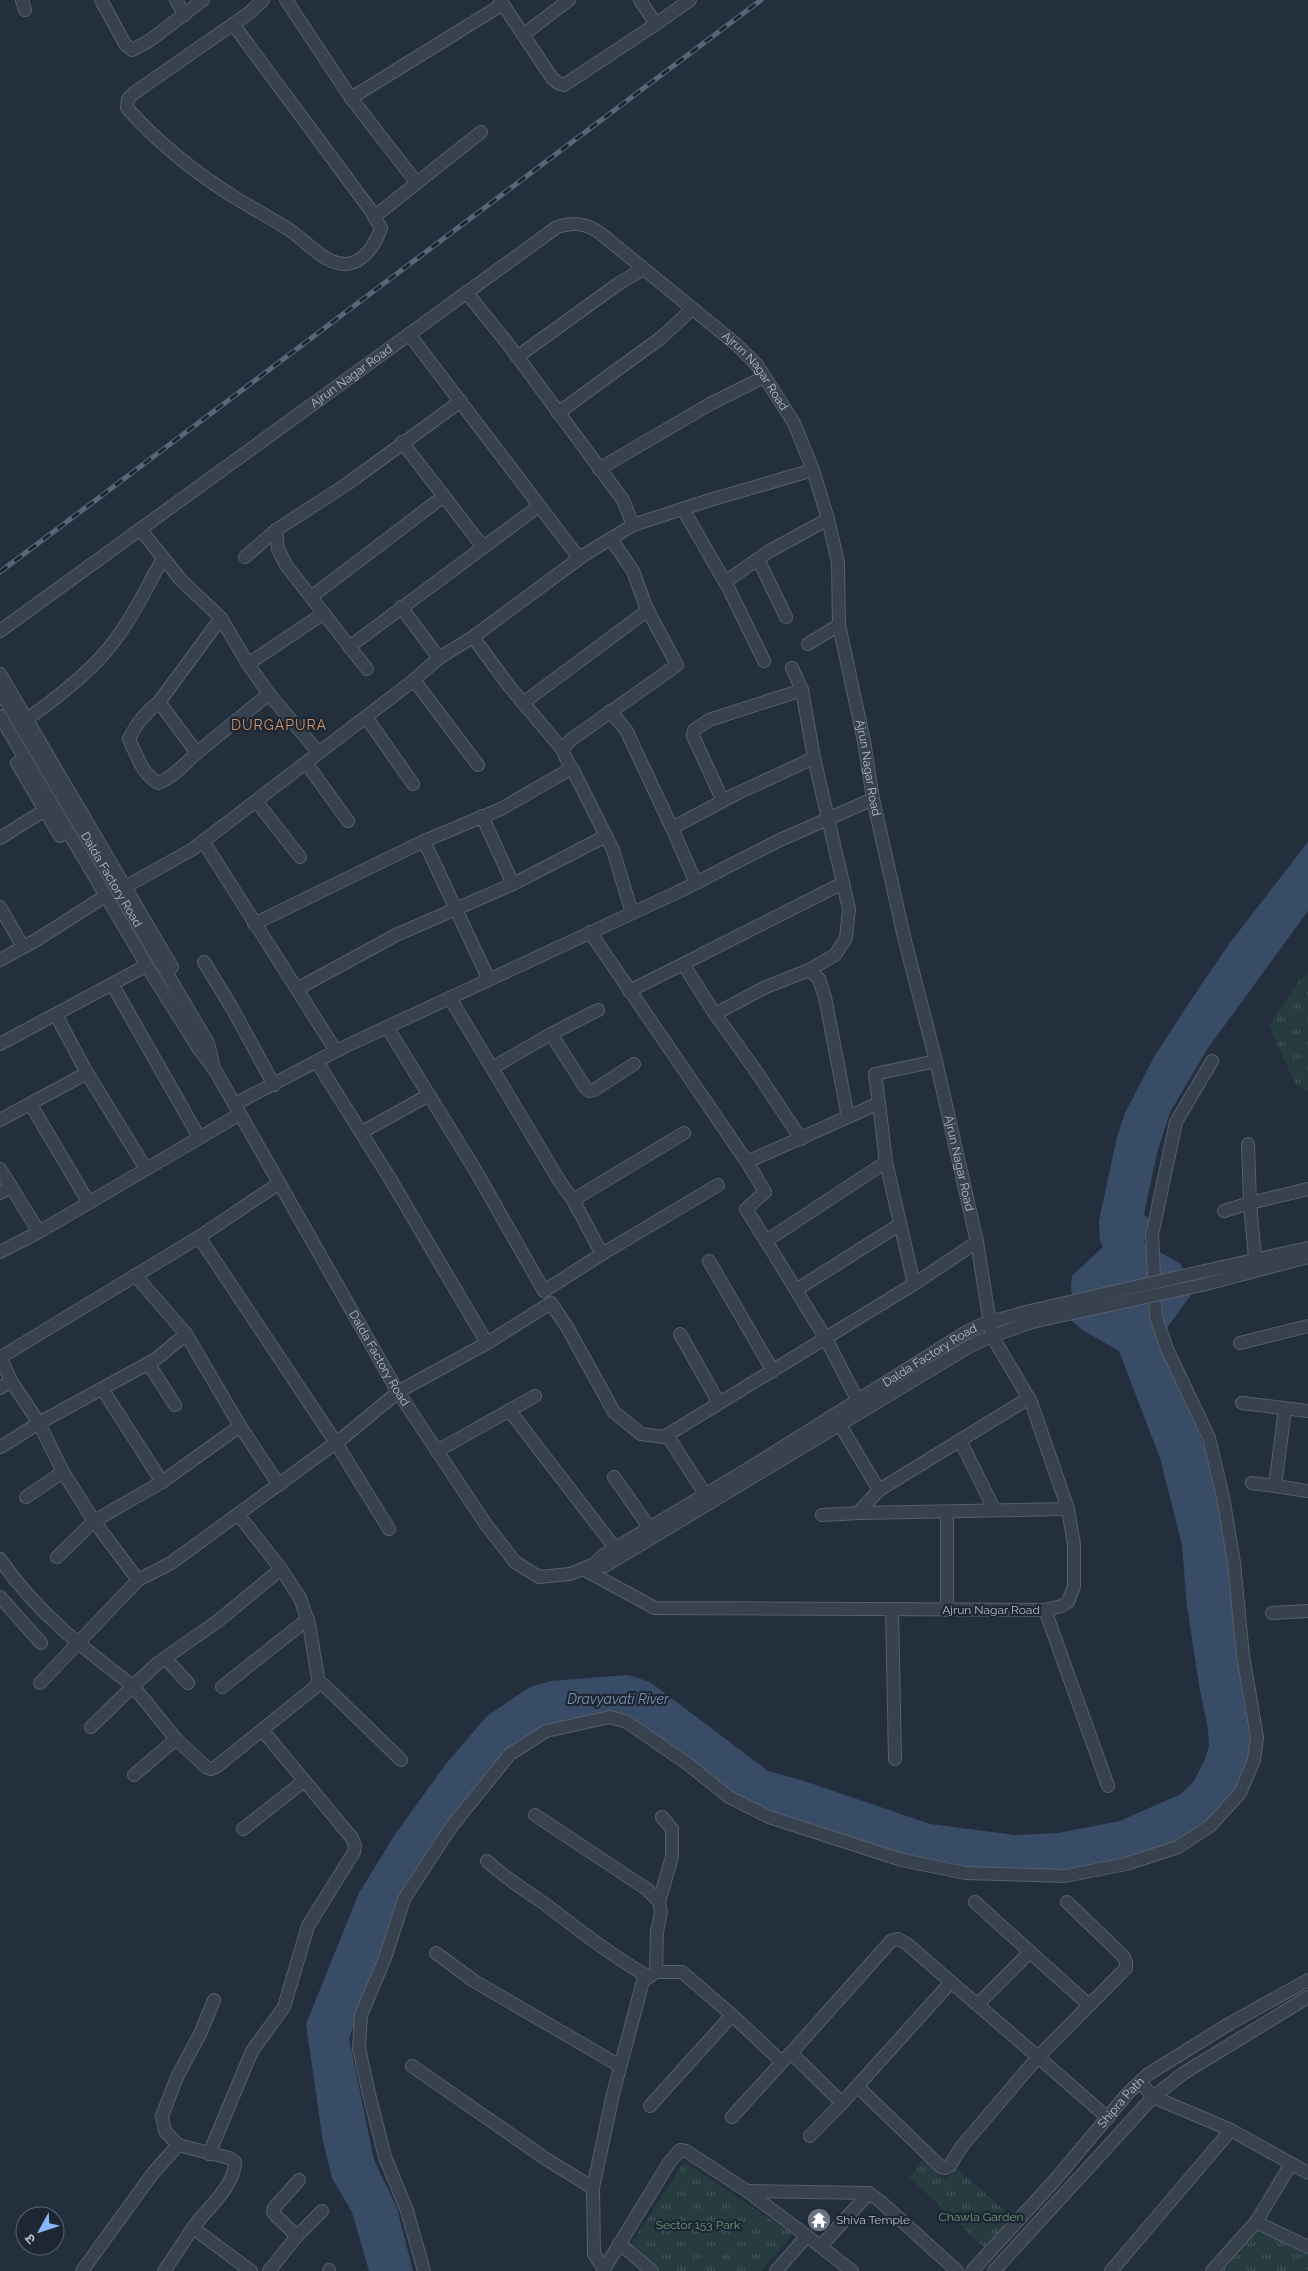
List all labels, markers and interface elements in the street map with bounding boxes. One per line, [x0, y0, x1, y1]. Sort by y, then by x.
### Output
street label: Ajrun Nagar Road [719, 329, 791, 413]
street label: Ajrun Nagar Road [308, 342, 395, 411]
district label: DURGAPURA [231, 717, 327, 733]
street label: Ajrun Nagar Road [853, 718, 884, 817]
street label: Dalda Factory Road [78, 829, 145, 930]
street label: Ajrun Nagar Road [942, 1114, 977, 1212]
street label: Dalda Factory Road [346, 1308, 412, 1409]
street label: Dalda Factory Road [880, 1321, 979, 1390]
street label: Ajrun Nagar Road [942, 1603, 1040, 1617]
water label: Dravyavati River [567, 1691, 670, 1707]
street label: Shipra Path [1095, 2074, 1147, 2131]
north arrow [15, 2206, 65, 2256]
temple icon: Shiva Temple [806, 2207, 832, 2233]
park label: Chawla Garden [939, 2210, 1023, 2224]
place label: Shiva Temple [836, 2213, 910, 2227]
park label: Sector 153 Park [656, 2218, 741, 2232]
text: उ [21, 2230, 39, 2248]

